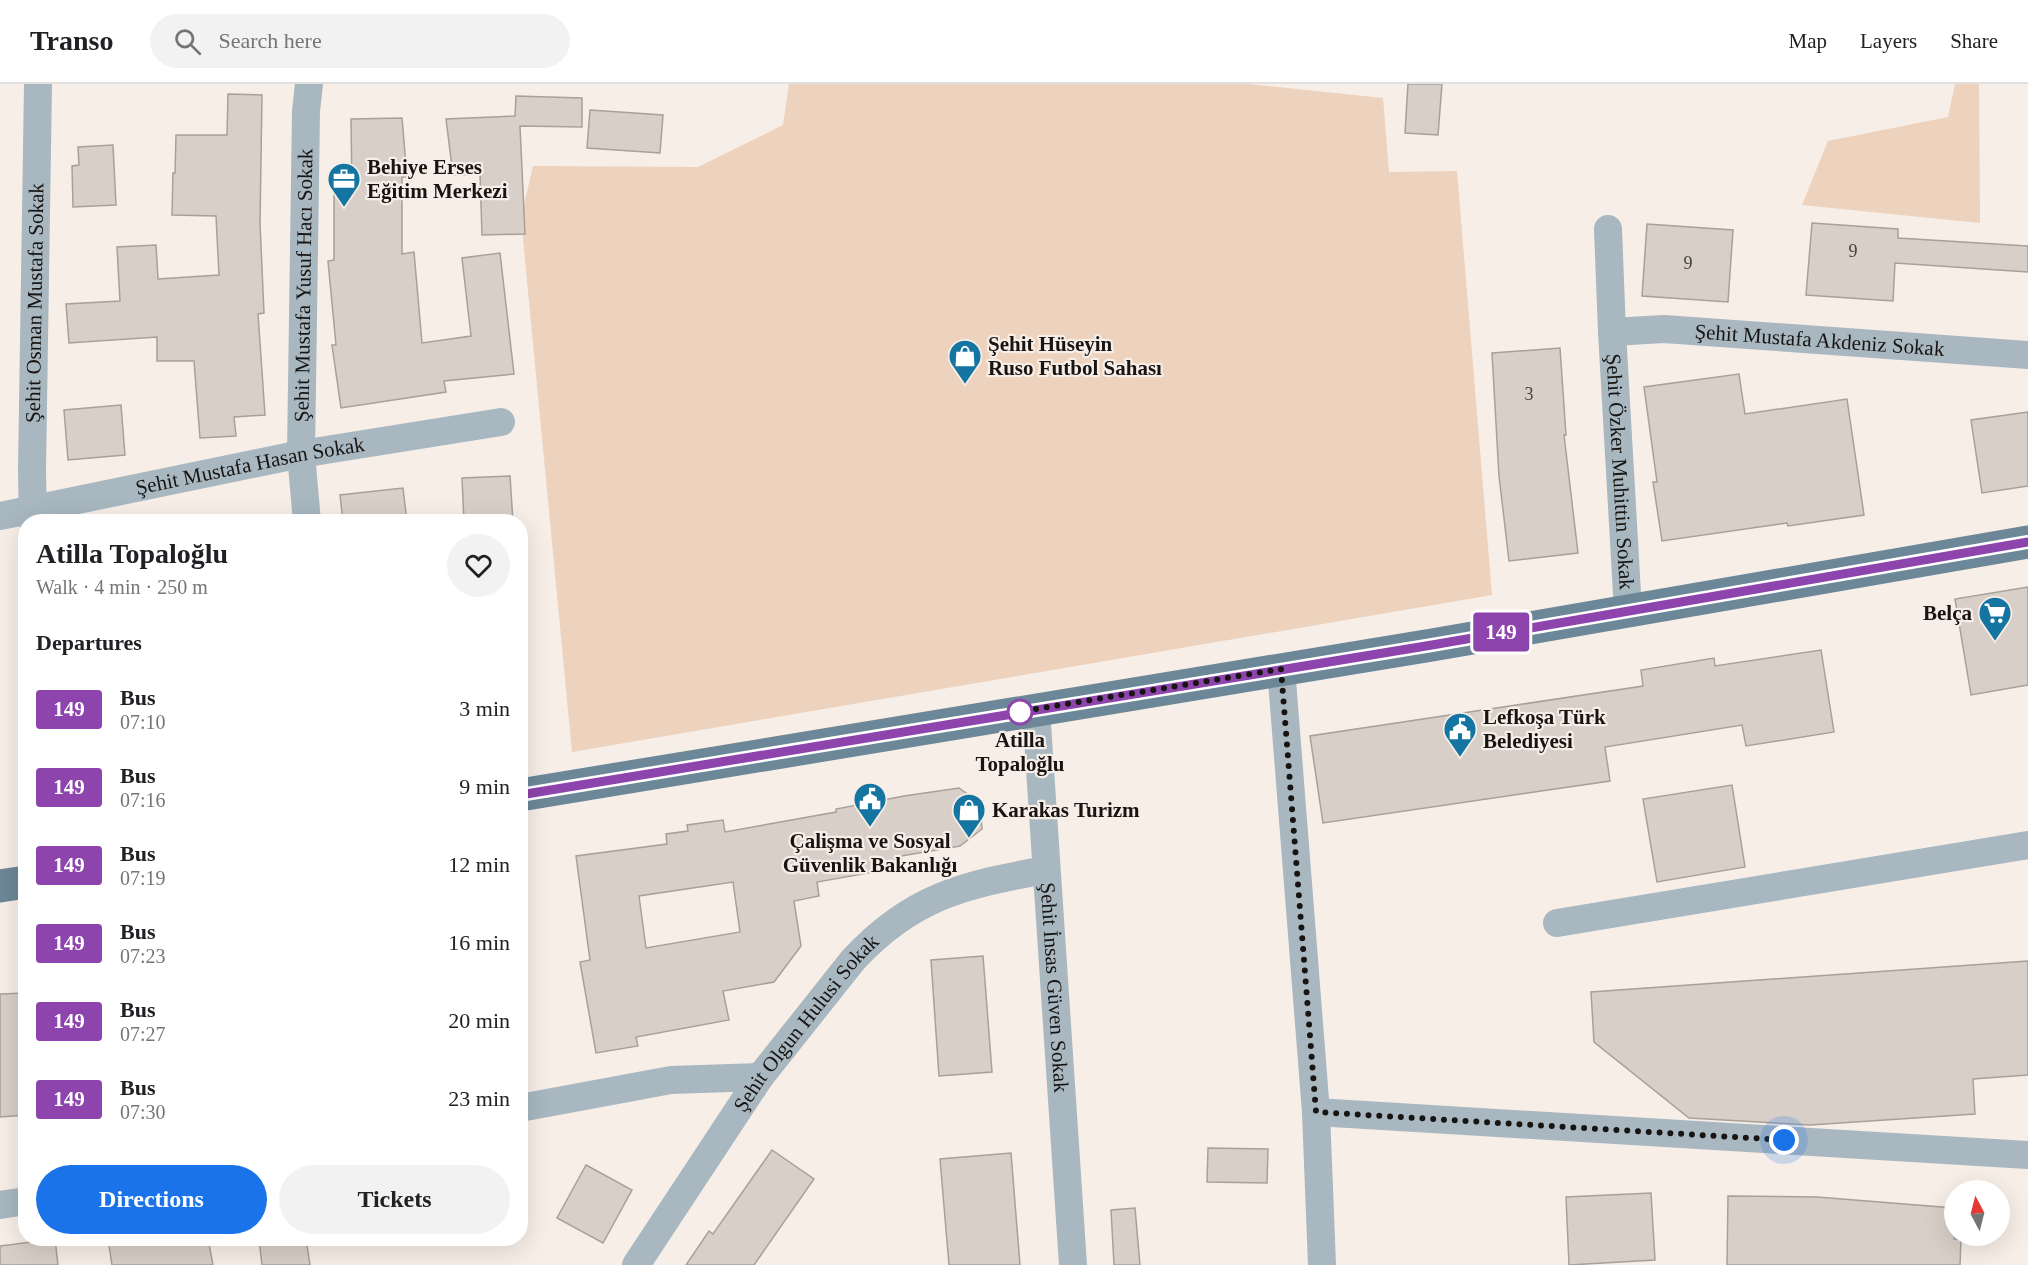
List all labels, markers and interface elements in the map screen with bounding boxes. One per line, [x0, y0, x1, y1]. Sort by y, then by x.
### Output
search box [150, 14, 570, 68]
text: Transo [30, 25, 114, 56]
icon: search [171, 25, 204, 58]
text: Search here [219, 28, 322, 53]
text: Map [1789, 29, 1827, 53]
text: Layers [1860, 29, 1917, 53]
text: Share [1950, 29, 1998, 53]
street label: Şehit Mustafa Yusuf Hacı Sokak [289, 148, 317, 422]
place label: Behiye Erses Eğitim Merkezi [367, 155, 508, 203]
office icon: Behiye Erses Eğitim Merkezi [326, 161, 362, 208]
street label: Şehit Osman Mustafa Sokak [21, 182, 48, 423]
house number: 9 [1849, 241, 1858, 261]
house number: 9 [1684, 253, 1693, 273]
street label: Şehit Mustafa Akdeniz Sokak [1694, 319, 1946, 361]
place label: Şehit Hüseyin Ruso Futbol Sahası [988, 332, 1162, 380]
shop icon: Şehit Hüseyin Ruso Futbol Sahası [947, 338, 983, 385]
street label: Şehit Özker Muhittin Sokak [1601, 353, 1639, 591]
house number: 3 [1525, 384, 1534, 404]
street label: Şehit Mustafa Hasan Sokak [133, 432, 367, 500]
button: heart [447, 534, 510, 597]
text: Atilla Topaloğlu [36, 538, 228, 569]
text: Walk · 4 min · 250 m [36, 576, 208, 598]
supermarket icon: Belça [1977, 595, 2013, 642]
place label: Belça [1923, 601, 1972, 625]
line badge: 149 [1466, 612, 1535, 652]
text: 149 [1485, 620, 1517, 644]
text: Departures [36, 630, 142, 655]
text: Bus [120, 685, 155, 710]
text: 3 min [459, 696, 510, 721]
text: 149 [53, 697, 85, 721]
marker: Atilla Topaloğlu [1007, 699, 1033, 725]
place label: Lefkoşa Türk Belediyesi [1483, 705, 1606, 753]
text: 07:10 [120, 711, 166, 733]
public building icon: Lefkoşa Türk Belediyesi [1442, 711, 1478, 758]
place label: Atilla Topaloğlu [975, 728, 1065, 776]
text: Bus [120, 763, 155, 788]
text: 9 min [459, 774, 510, 799]
text: 149 [53, 775, 85, 799]
public building icon: Çalişma ve Sosyal Güvenlik Bakanlığı [852, 781, 888, 828]
text: 07:16 [120, 789, 166, 811]
shop icon: Karakas Turizm [951, 792, 987, 839]
place label: Karakas Turizm [992, 798, 1140, 822]
place label: Çalişma ve Sosyal Güvenlik Bakanlığı [783, 829, 957, 877]
text: Bus [120, 841, 155, 866]
text: 12 min [448, 852, 510, 877]
text: 149 [53, 853, 85, 877]
text: 07:19 [120, 867, 166, 889]
street label: Şehit İnsas Güven Sokak [1036, 881, 1074, 1094]
text: Bus [120, 919, 155, 944]
street label: Şehit Olgun Hulusi Sokak [728, 929, 884, 1116]
text: 16 min [448, 930, 510, 955]
text: 149 [53, 931, 85, 955]
text: 07:23 [120, 945, 166, 967]
text: Bus [120, 997, 155, 1022]
text: 20 min [448, 1008, 510, 1033]
text: 149 [53, 1009, 85, 1033]
text: 07:27 [120, 1023, 166, 1045]
text: Bus [120, 1075, 155, 1100]
text: 23 min [448, 1086, 510, 1111]
text: 149 [53, 1087, 85, 1111]
text: 07:30 [120, 1101, 166, 1123]
your location [1769, 1125, 1799, 1155]
button: Directions [36, 1165, 267, 1234]
button: Tickets [279, 1165, 510, 1234]
north arrow [1944, 1180, 2010, 1246]
map controls [1944, 1180, 2010, 1246]

